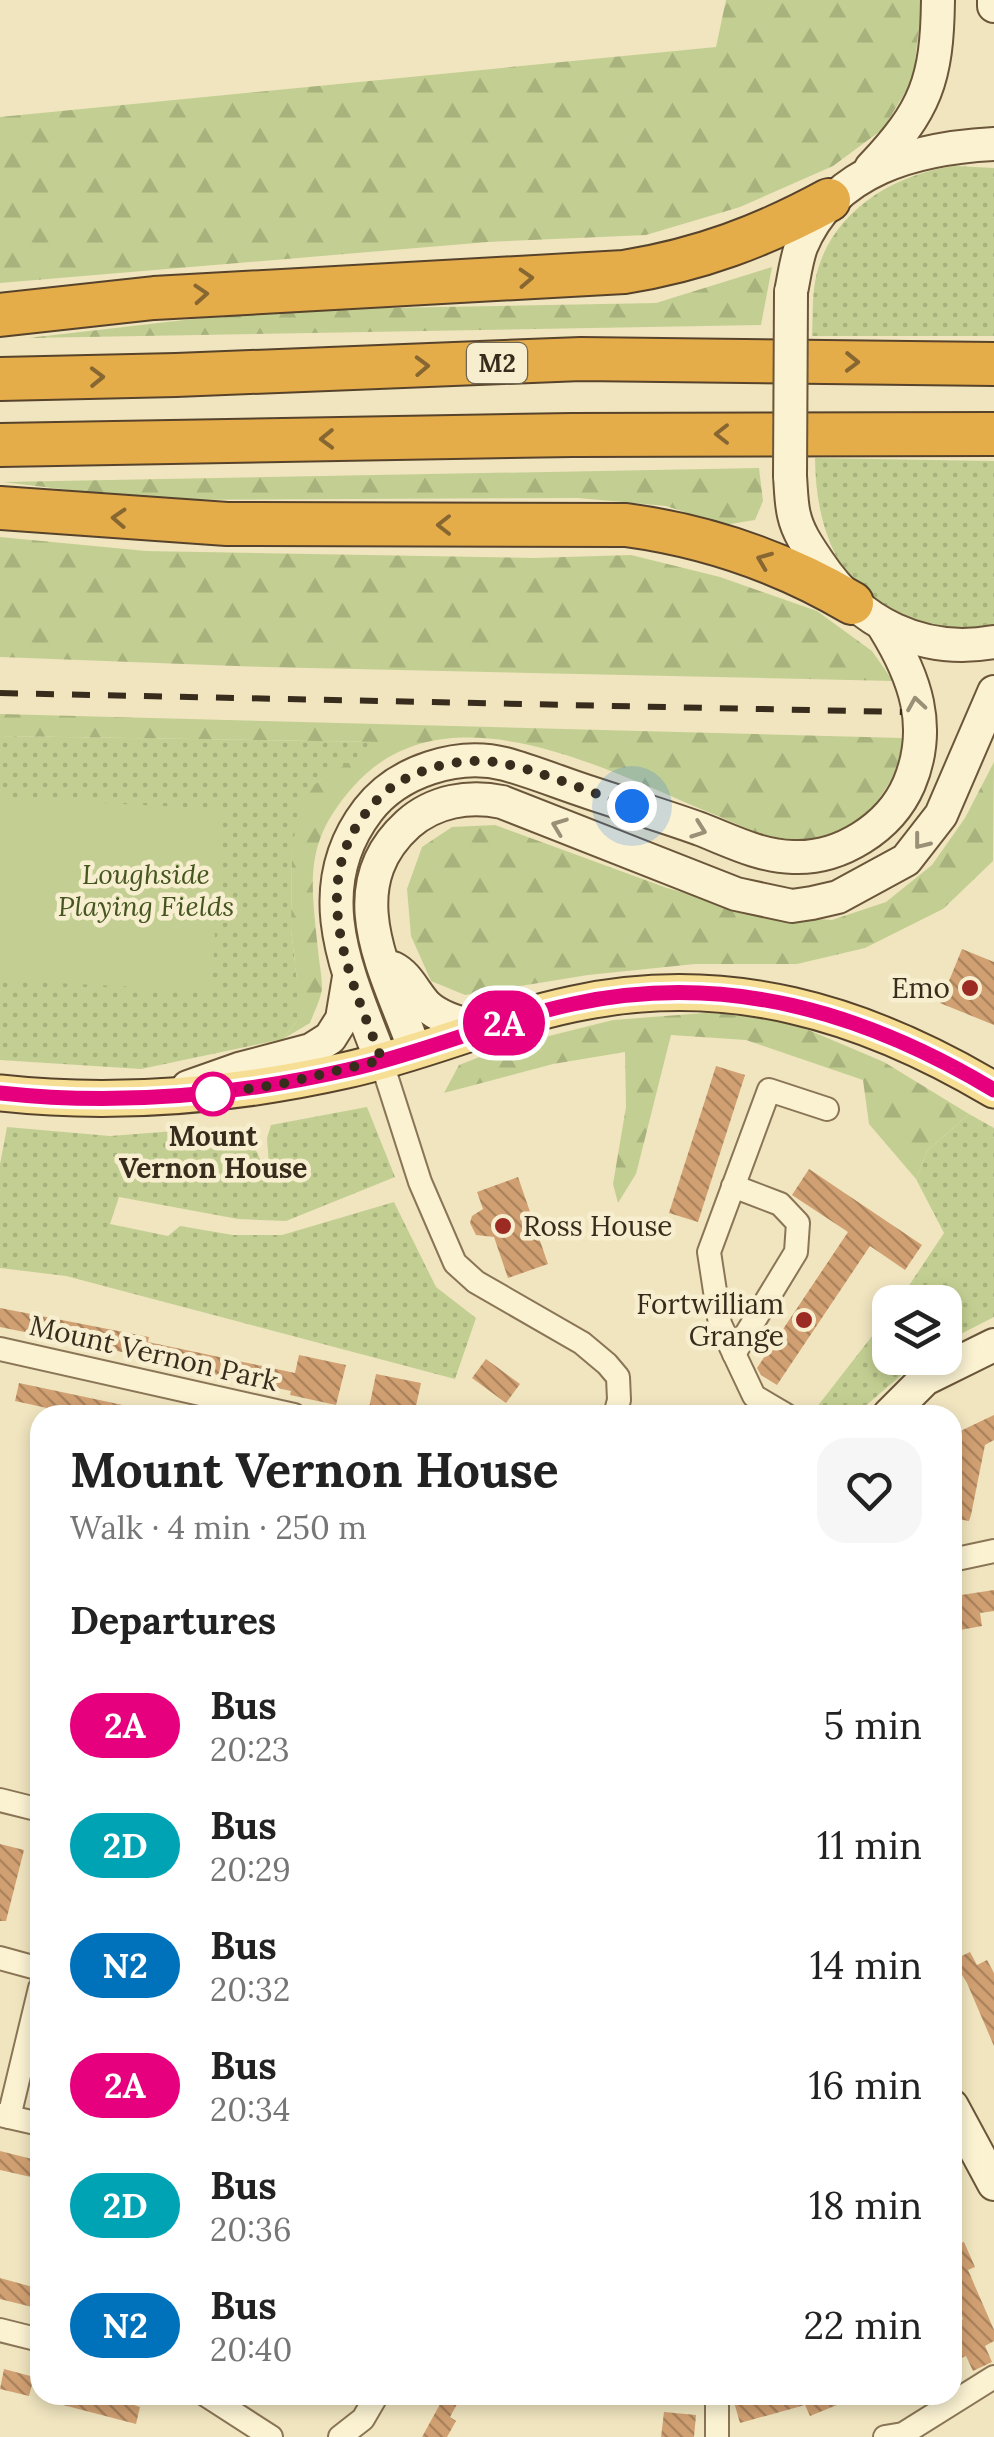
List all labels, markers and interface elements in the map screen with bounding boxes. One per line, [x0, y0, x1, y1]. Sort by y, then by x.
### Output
one-way arrow [518, 268, 534, 289]
one-way arrow [194, 284, 210, 306]
road number: M2 [467, 343, 527, 383]
one-way arrow [846, 351, 861, 373]
one-way arrow [415, 355, 431, 376]
one-way arrow [90, 366, 106, 387]
one-way arrow [713, 423, 728, 445]
one-way arrow [318, 428, 334, 450]
one-way arrow [111, 508, 127, 529]
one-way arrow [436, 514, 452, 536]
one-way arrow [756, 552, 774, 572]
one-way arrow [906, 696, 927, 712]
your location [607, 781, 657, 831]
one-way arrow [551, 817, 568, 838]
one-way arrow [690, 818, 707, 838]
one-way arrow [915, 831, 932, 849]
park label: Loughside Playing Fields [58, 856, 234, 924]
place label: Emo [891, 970, 950, 1006]
marker: Emo [959, 977, 981, 999]
line badge: 2A [459, 990, 549, 1056]
text: 2A [483, 1001, 525, 1046]
marker: Mount Vernon House [192, 1073, 234, 1115]
place label: Mount Vernon House [119, 1118, 307, 1186]
place label: Ross House [523, 1208, 673, 1244]
marker: Ross House [492, 1215, 514, 1237]
map controls [872, 1285, 962, 1375]
button: layers [872, 1285, 962, 1375]
place label: Fortwilliam Grange [636, 1286, 784, 1354]
street label: Mount Vernon Park [26, 1307, 282, 1399]
marker: Fortwilliam Grange [793, 1309, 815, 1331]
button: heart [817, 1438, 922, 1543]
text: Mount Vernon House [70, 1439, 559, 1500]
text: Walk · 4 min · 250 m [70, 1507, 367, 1548]
text: Departures [70, 1596, 276, 1644]
text: Bus [210, 1681, 277, 1729]
text: 5 min [824, 1701, 922, 1749]
text: 2A [104, 1703, 146, 1748]
text: 20:23 [210, 1729, 290, 1770]
text: Bus [210, 1801, 277, 1849]
text: 11 min [817, 1821, 922, 1869]
text: 2D [102, 1823, 148, 1868]
text: 20:29 [210, 1849, 291, 1890]
text: Bus [210, 1921, 277, 1969]
text: 14 min [810, 1941, 922, 1989]
text: N2 [102, 1943, 148, 1988]
text: 20:32 [210, 1969, 290, 2010]
text: Bus [210, 2041, 277, 2089]
text: 16 min [808, 2061, 922, 2109]
text: 2A [104, 2063, 146, 2108]
text: 20:34 [210, 2089, 290, 2130]
text: Bus [210, 2161, 277, 2209]
text: 18 min [809, 2181, 922, 2229]
text: 2D [102, 2183, 148, 2228]
text: 20:36 [210, 2209, 291, 2250]
text: Bus [210, 2281, 277, 2329]
text: 22 min [803, 2301, 922, 2349]
text: N2 [102, 2303, 148, 2348]
text: 20:40 [210, 2329, 292, 2370]

